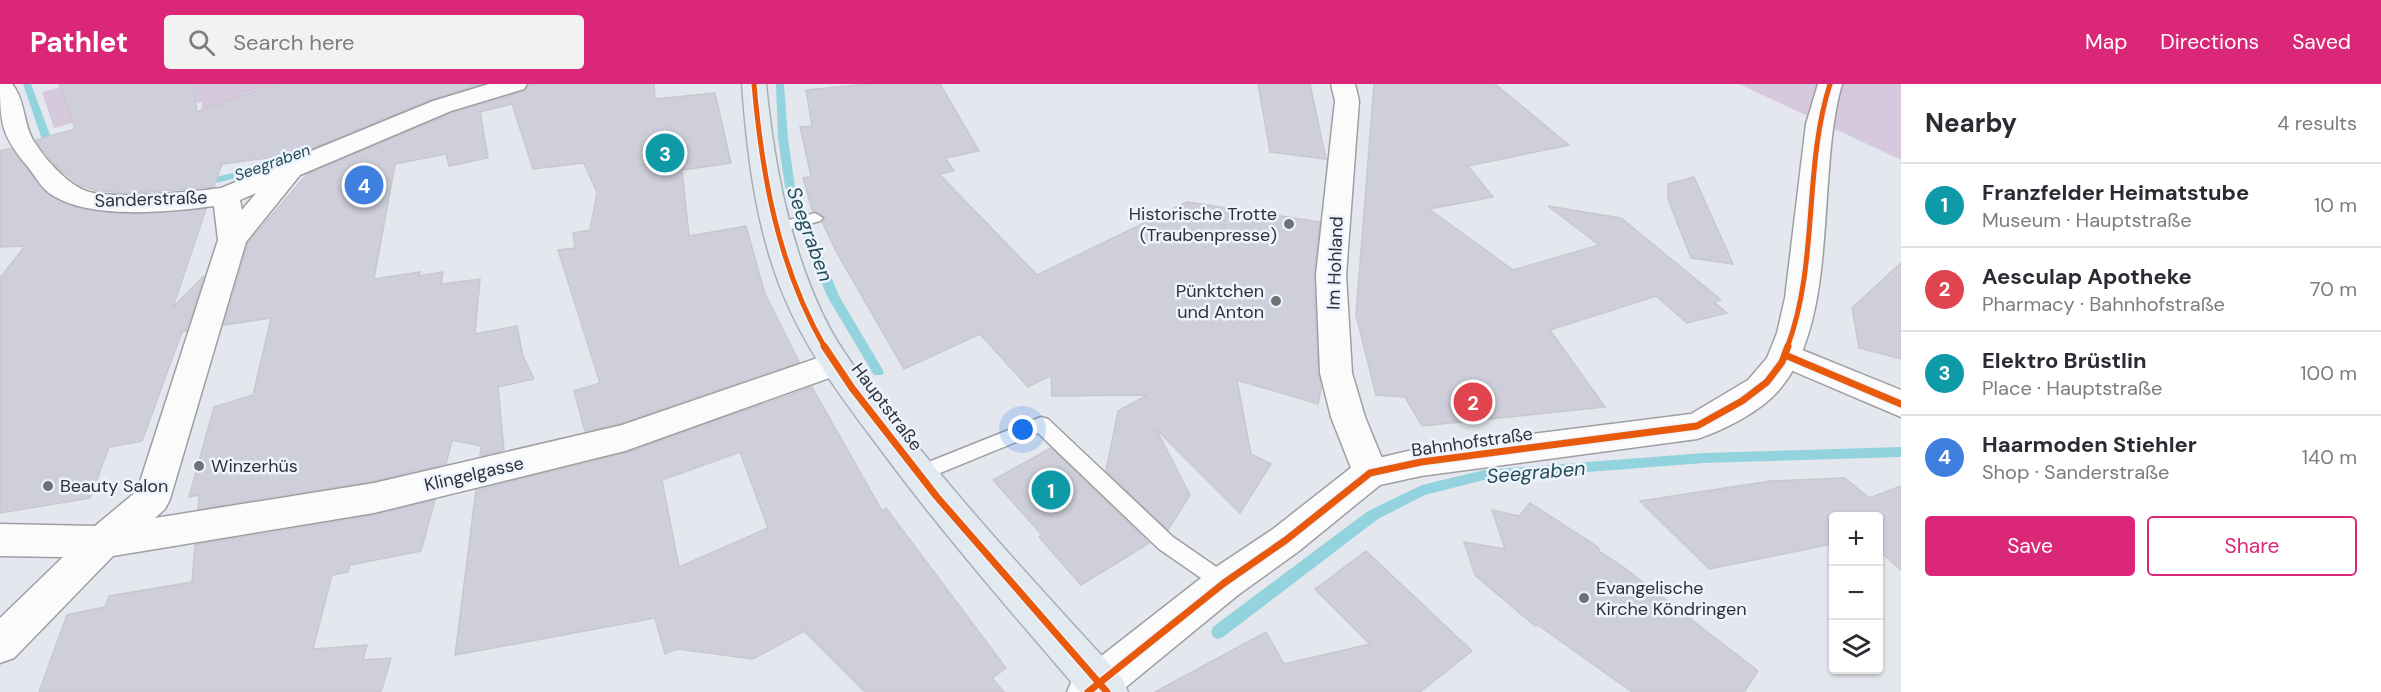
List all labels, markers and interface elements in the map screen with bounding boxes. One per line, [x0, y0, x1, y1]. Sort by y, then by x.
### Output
search box [164, 15, 584, 69]
text: Pathlet [30, 24, 128, 61]
icon: search [185, 26, 218, 59]
text: Search here [233, 28, 355, 57]
text: Map [2085, 28, 2127, 56]
text: Directions [2160, 28, 2259, 56]
text: Saved [2292, 28, 2351, 56]
text: Nearby [1925, 106, 2017, 140]
text: 4 results [2277, 110, 2357, 136]
pin: 3 [646, 130, 684, 176]
water label: Seegraben [231, 139, 313, 186]
pin: 4 [344, 162, 384, 208]
text: Franzfelder Heimatstube [1982, 178, 2249, 207]
water label: Seegraben [781, 183, 839, 285]
street label: Sanderstraße [94, 185, 208, 213]
text: 1 [1941, 192, 1948, 218]
text: 10 m [2314, 192, 2357, 218]
place label: Historische Trotte (Traubenpresse) [1129, 202, 1277, 247]
text: Museum · Hauptstraße [1982, 207, 2192, 233]
street label: Im Hohland [1321, 216, 1349, 310]
marker: Historische Trotte (Traubenpresse) [1282, 217, 1296, 231]
text: Aesculap Apotheke [1982, 262, 2192, 291]
text: 2 [1939, 276, 1950, 302]
text: 70 m [2310, 276, 2357, 302]
place label: Pünktchen und Anton [1176, 279, 1264, 324]
text: Pharmacy · Bahnhofstraße [1982, 291, 2225, 317]
marker: Pünktchen und Anton [1269, 294, 1283, 308]
text: Elektro Brüstlin [1982, 346, 2147, 375]
street label: Hauptstraße [846, 358, 928, 456]
text: 3 [1938, 360, 1951, 386]
text: 100 m [2300, 360, 2357, 386]
text: Place · Hauptstraße [1982, 375, 2162, 401]
pin: 2 [1454, 380, 1492, 424]
your location [1008, 415, 1037, 444]
street label: Bahnhofstraße [1410, 422, 1534, 462]
text: Haarmoden Stiehler [1982, 430, 2197, 459]
text: 4 [1938, 444, 1951, 470]
text: 140 m [2302, 444, 2357, 470]
street label: Klingelgasse [422, 451, 526, 497]
place label: Winzerhüs [211, 454, 298, 478]
water label: Seegraben [1485, 455, 1587, 489]
marker: Winzerhüs [192, 459, 206, 473]
text: Shop · Sanderstraße [1982, 459, 2169, 485]
pin: 1 [1032, 468, 1070, 512]
place label: Beauty Salon [60, 474, 168, 498]
marker: Beauty Salon [41, 479, 55, 493]
map controls [1829, 512, 1883, 674]
button: + [1829, 512, 1883, 566]
button: Save [1925, 516, 2135, 576]
button: Share [2147, 516, 2357, 576]
button: − [1829, 566, 1883, 620]
place label: Evangelische Kirche Köndringen [1596, 576, 1747, 621]
marker: Evangelische Kirche Köndringen [1577, 591, 1591, 605]
button: layers [1829, 620, 1883, 674]

